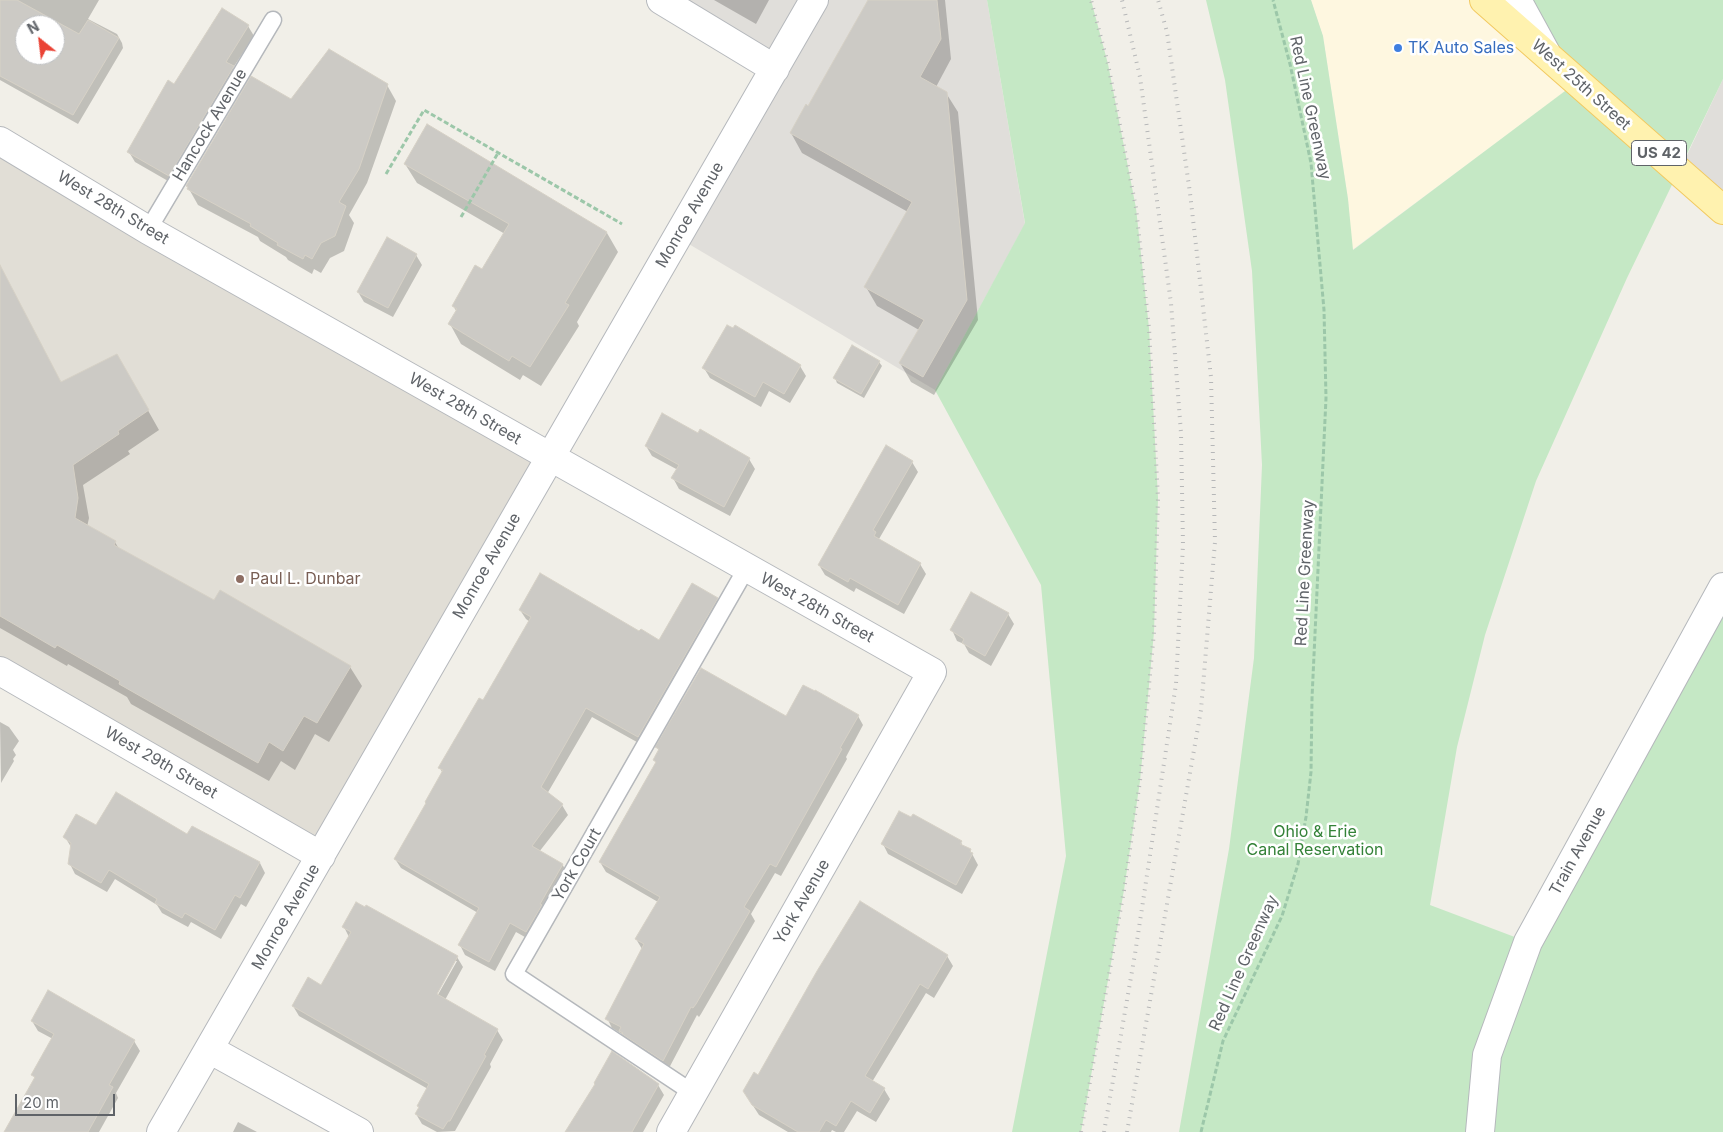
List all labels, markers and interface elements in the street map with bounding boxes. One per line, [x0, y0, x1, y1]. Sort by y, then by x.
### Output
north arrow [15, 15, 65, 65]
text: N [24, 17, 42, 37]
street label: Red Line Greenway [1285, 34, 1335, 182]
street label: West 25th Street [1528, 36, 1634, 134]
place label: TK Auto Sales [1408, 38, 1514, 58]
marker: TK Auto Sales [1392, 42, 1404, 54]
street label: Hancock Avenue [169, 65, 251, 185]
road number: US 42 [1632, 140, 1686, 166]
street label: Monroe Avenue [652, 159, 728, 271]
street label: West 28th Street [54, 167, 172, 249]
street label: West 28th Street [405, 369, 525, 449]
street label: Red Line Greenway [1292, 499, 1318, 647]
street label: Monroe Avenue [449, 510, 525, 622]
place label: Paul L. Dunbar [250, 569, 361, 589]
street label: West 28th Street [757, 569, 877, 647]
marker: Paul L. Dunbar [234, 573, 246, 585]
street label: West 29th Street [101, 723, 221, 803]
street label: Train Avenue [1546, 803, 1610, 899]
park label: Ohio & Erie Canal Reservation [1247, 822, 1383, 860]
street label: York Court [548, 825, 606, 905]
street label: York Avenue [770, 856, 834, 948]
street label: Monroe Avenue [248, 861, 324, 973]
street label: Red Line Greenway [1205, 892, 1283, 1034]
scale bar [18, 1084, 118, 1116]
text: 20 m [23, 1093, 59, 1112]

